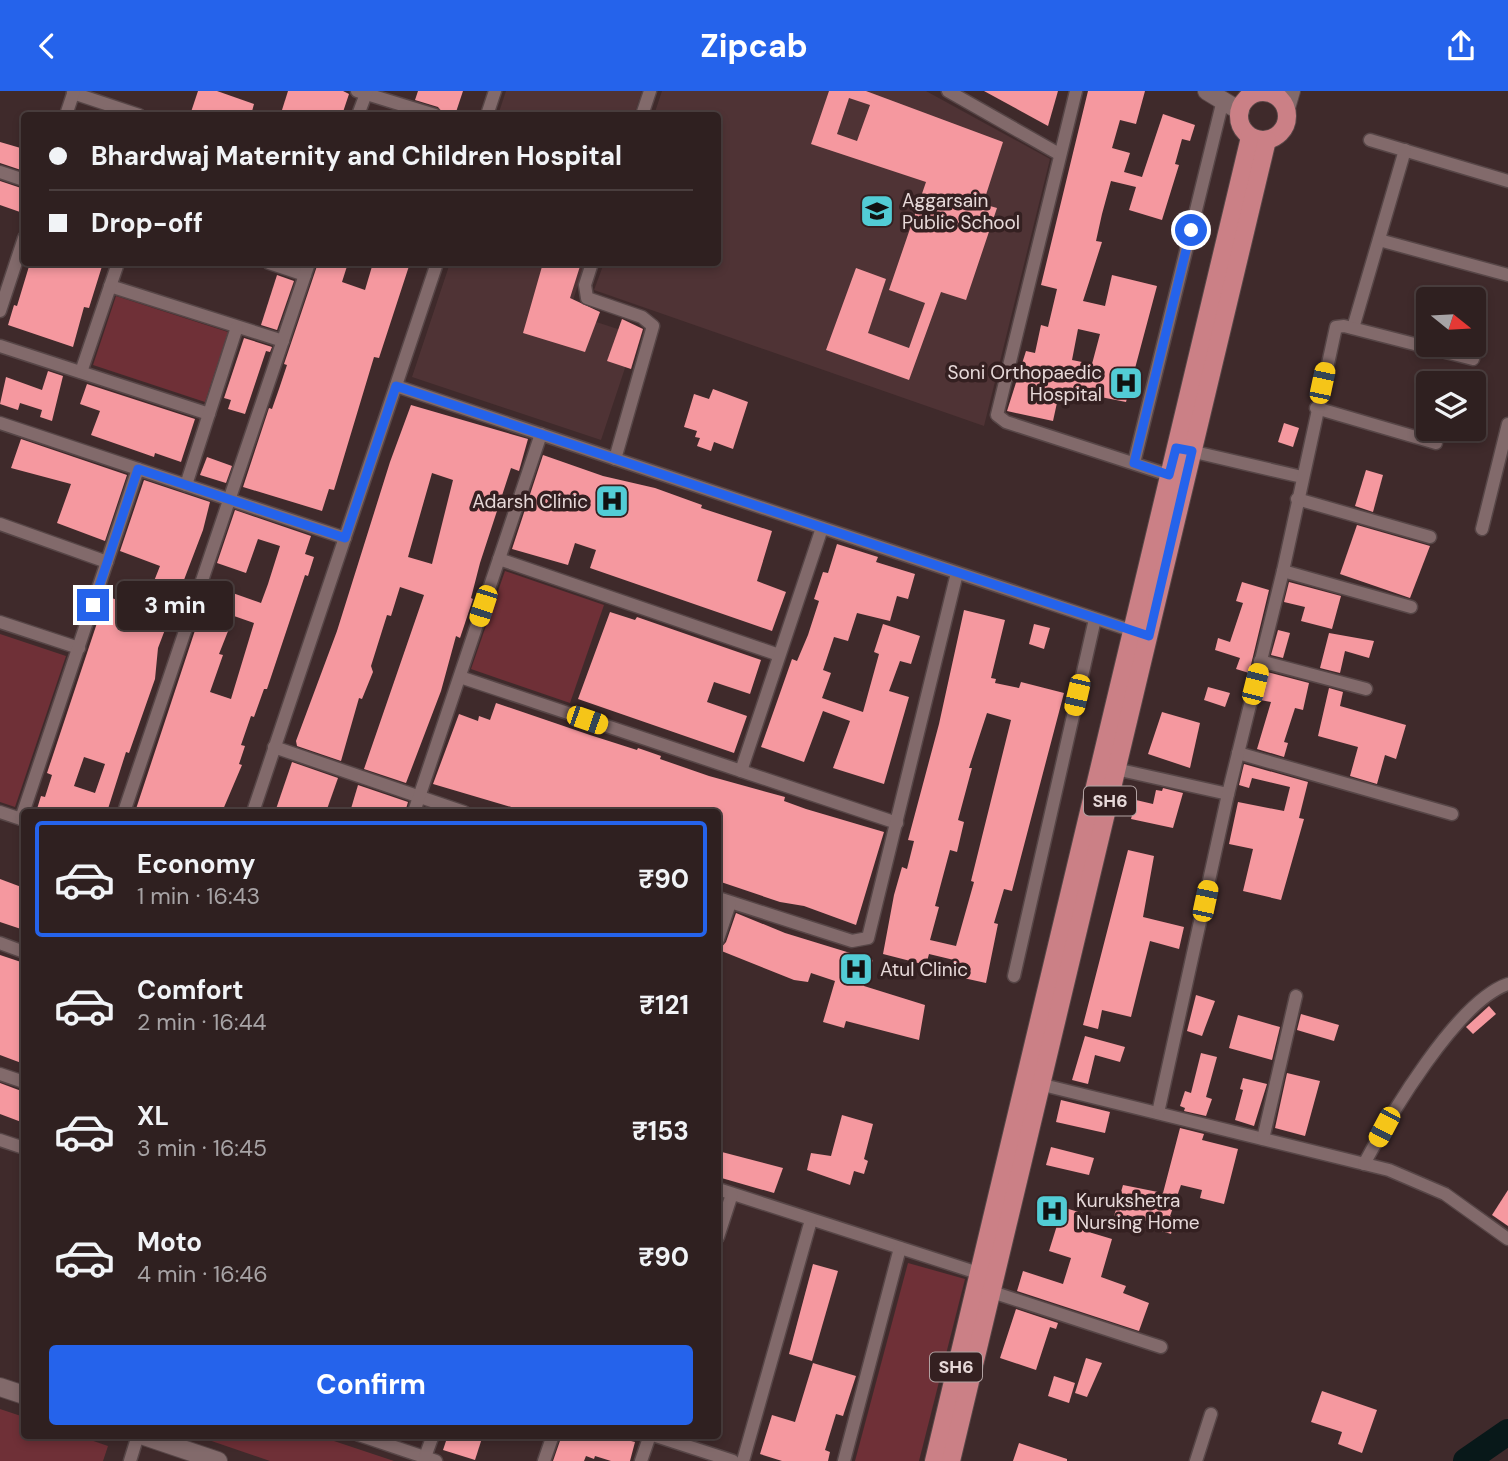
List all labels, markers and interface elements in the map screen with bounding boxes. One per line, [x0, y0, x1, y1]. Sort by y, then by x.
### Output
text: Zipcab [700, 25, 808, 67]
icon: back [28, 27, 66, 65]
icon: share [1442, 27, 1480, 65]
text: Bhardwaj Maternity and Children Hospital [91, 139, 622, 173]
place label: Aggarsain Public School [902, 188, 1020, 235]
school or university icon: Aggarsain Public School [858, 192, 896, 230]
text: Drop-off [91, 206, 203, 240]
route start [1175, 214, 1207, 246]
north arrow [1416, 287, 1486, 357]
map controls [1416, 287, 1486, 441]
place label: Soni Orthopaedic Hospital [947, 360, 1102, 407]
car [1308, 360, 1337, 406]
hospital icon: Soni Orthopaedic Hospital [1107, 364, 1145, 402]
button: layers [1416, 371, 1486, 441]
hospital icon: Adarsh Clinic [593, 482, 631, 520]
place label: Adarsh Clinic [472, 489, 588, 514]
callout: 3 min [118, 581, 233, 629]
car [467, 583, 500, 629]
route end [77, 589, 109, 621]
text: 3 min [144, 590, 206, 620]
car [1240, 661, 1271, 707]
car [1063, 672, 1092, 718]
car [564, 703, 611, 737]
road number: SH6 [1084, 787, 1136, 815]
text: Economy [137, 847, 255, 881]
icon: car [53, 848, 116, 911]
text: ₹90 [638, 862, 689, 896]
car [1191, 878, 1220, 924]
text: 1 min · 16:43 [137, 881, 260, 911]
hospital icon: Atul Clinic [837, 950, 875, 988]
place label: Atul Clinic [880, 957, 968, 982]
text: Comfort [137, 973, 243, 1007]
icon: car [53, 974, 116, 1037]
text: ₹121 [639, 988, 689, 1022]
text: 2 min · 16:44 [137, 1007, 267, 1037]
text: XL [137, 1099, 169, 1133]
icon: car [53, 1100, 116, 1163]
car [1365, 1104, 1404, 1150]
text: ₹153 [632, 1114, 689, 1148]
text: 3 min · 16:45 [137, 1133, 267, 1163]
place label: Kurukshetra Nursing Home [1076, 1188, 1200, 1235]
hospital icon: Kurukshetra Nursing Home [1033, 1192, 1071, 1230]
text: Moto [137, 1225, 202, 1259]
icon: car [53, 1226, 116, 1289]
text: ₹90 [638, 1240, 689, 1274]
text: 4 min · 16:46 [137, 1259, 268, 1289]
button: Confirm [49, 1345, 693, 1425]
road number: SH6 [930, 1352, 982, 1381]

